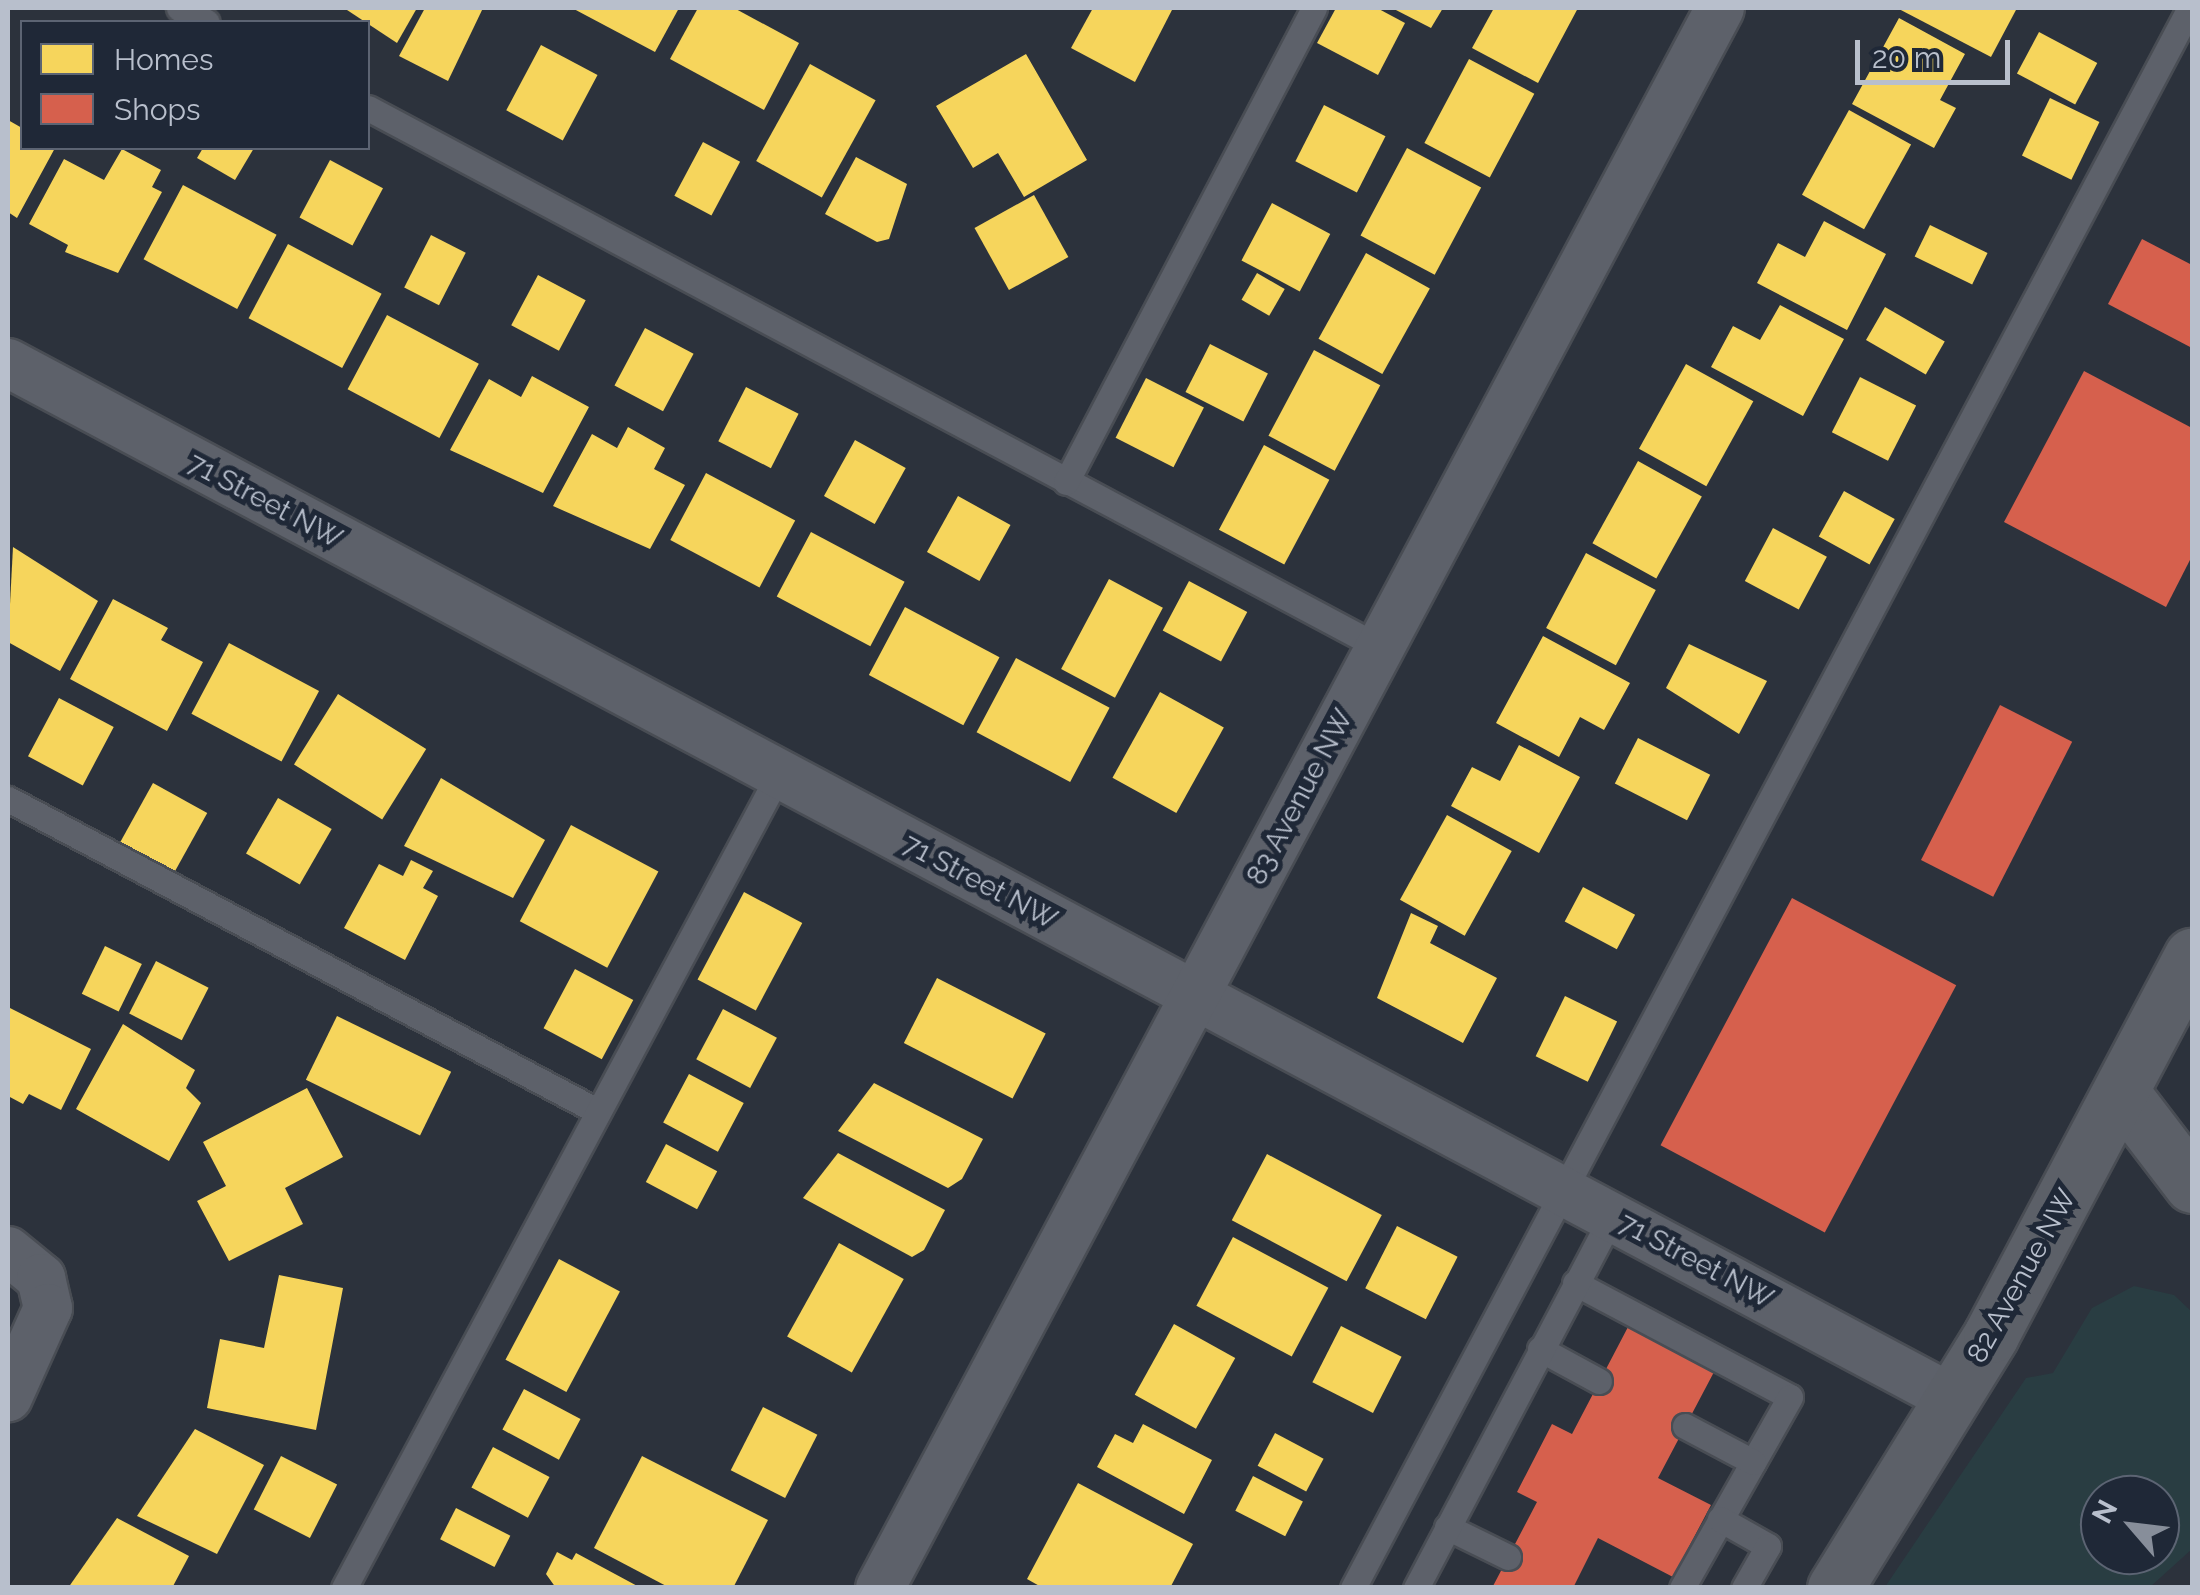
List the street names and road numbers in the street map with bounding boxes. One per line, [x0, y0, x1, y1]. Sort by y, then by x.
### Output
street label: 71 Street NW [182, 446, 348, 556]
street label: 83 Avenue NW [1239, 703, 1361, 891]
street label: 71 Street NW [897, 827, 1063, 937]
street label: 82 Avenue NW [1960, 1183, 2084, 1369]
street label: 71 Street NW [1613, 1206, 1779, 1316]

